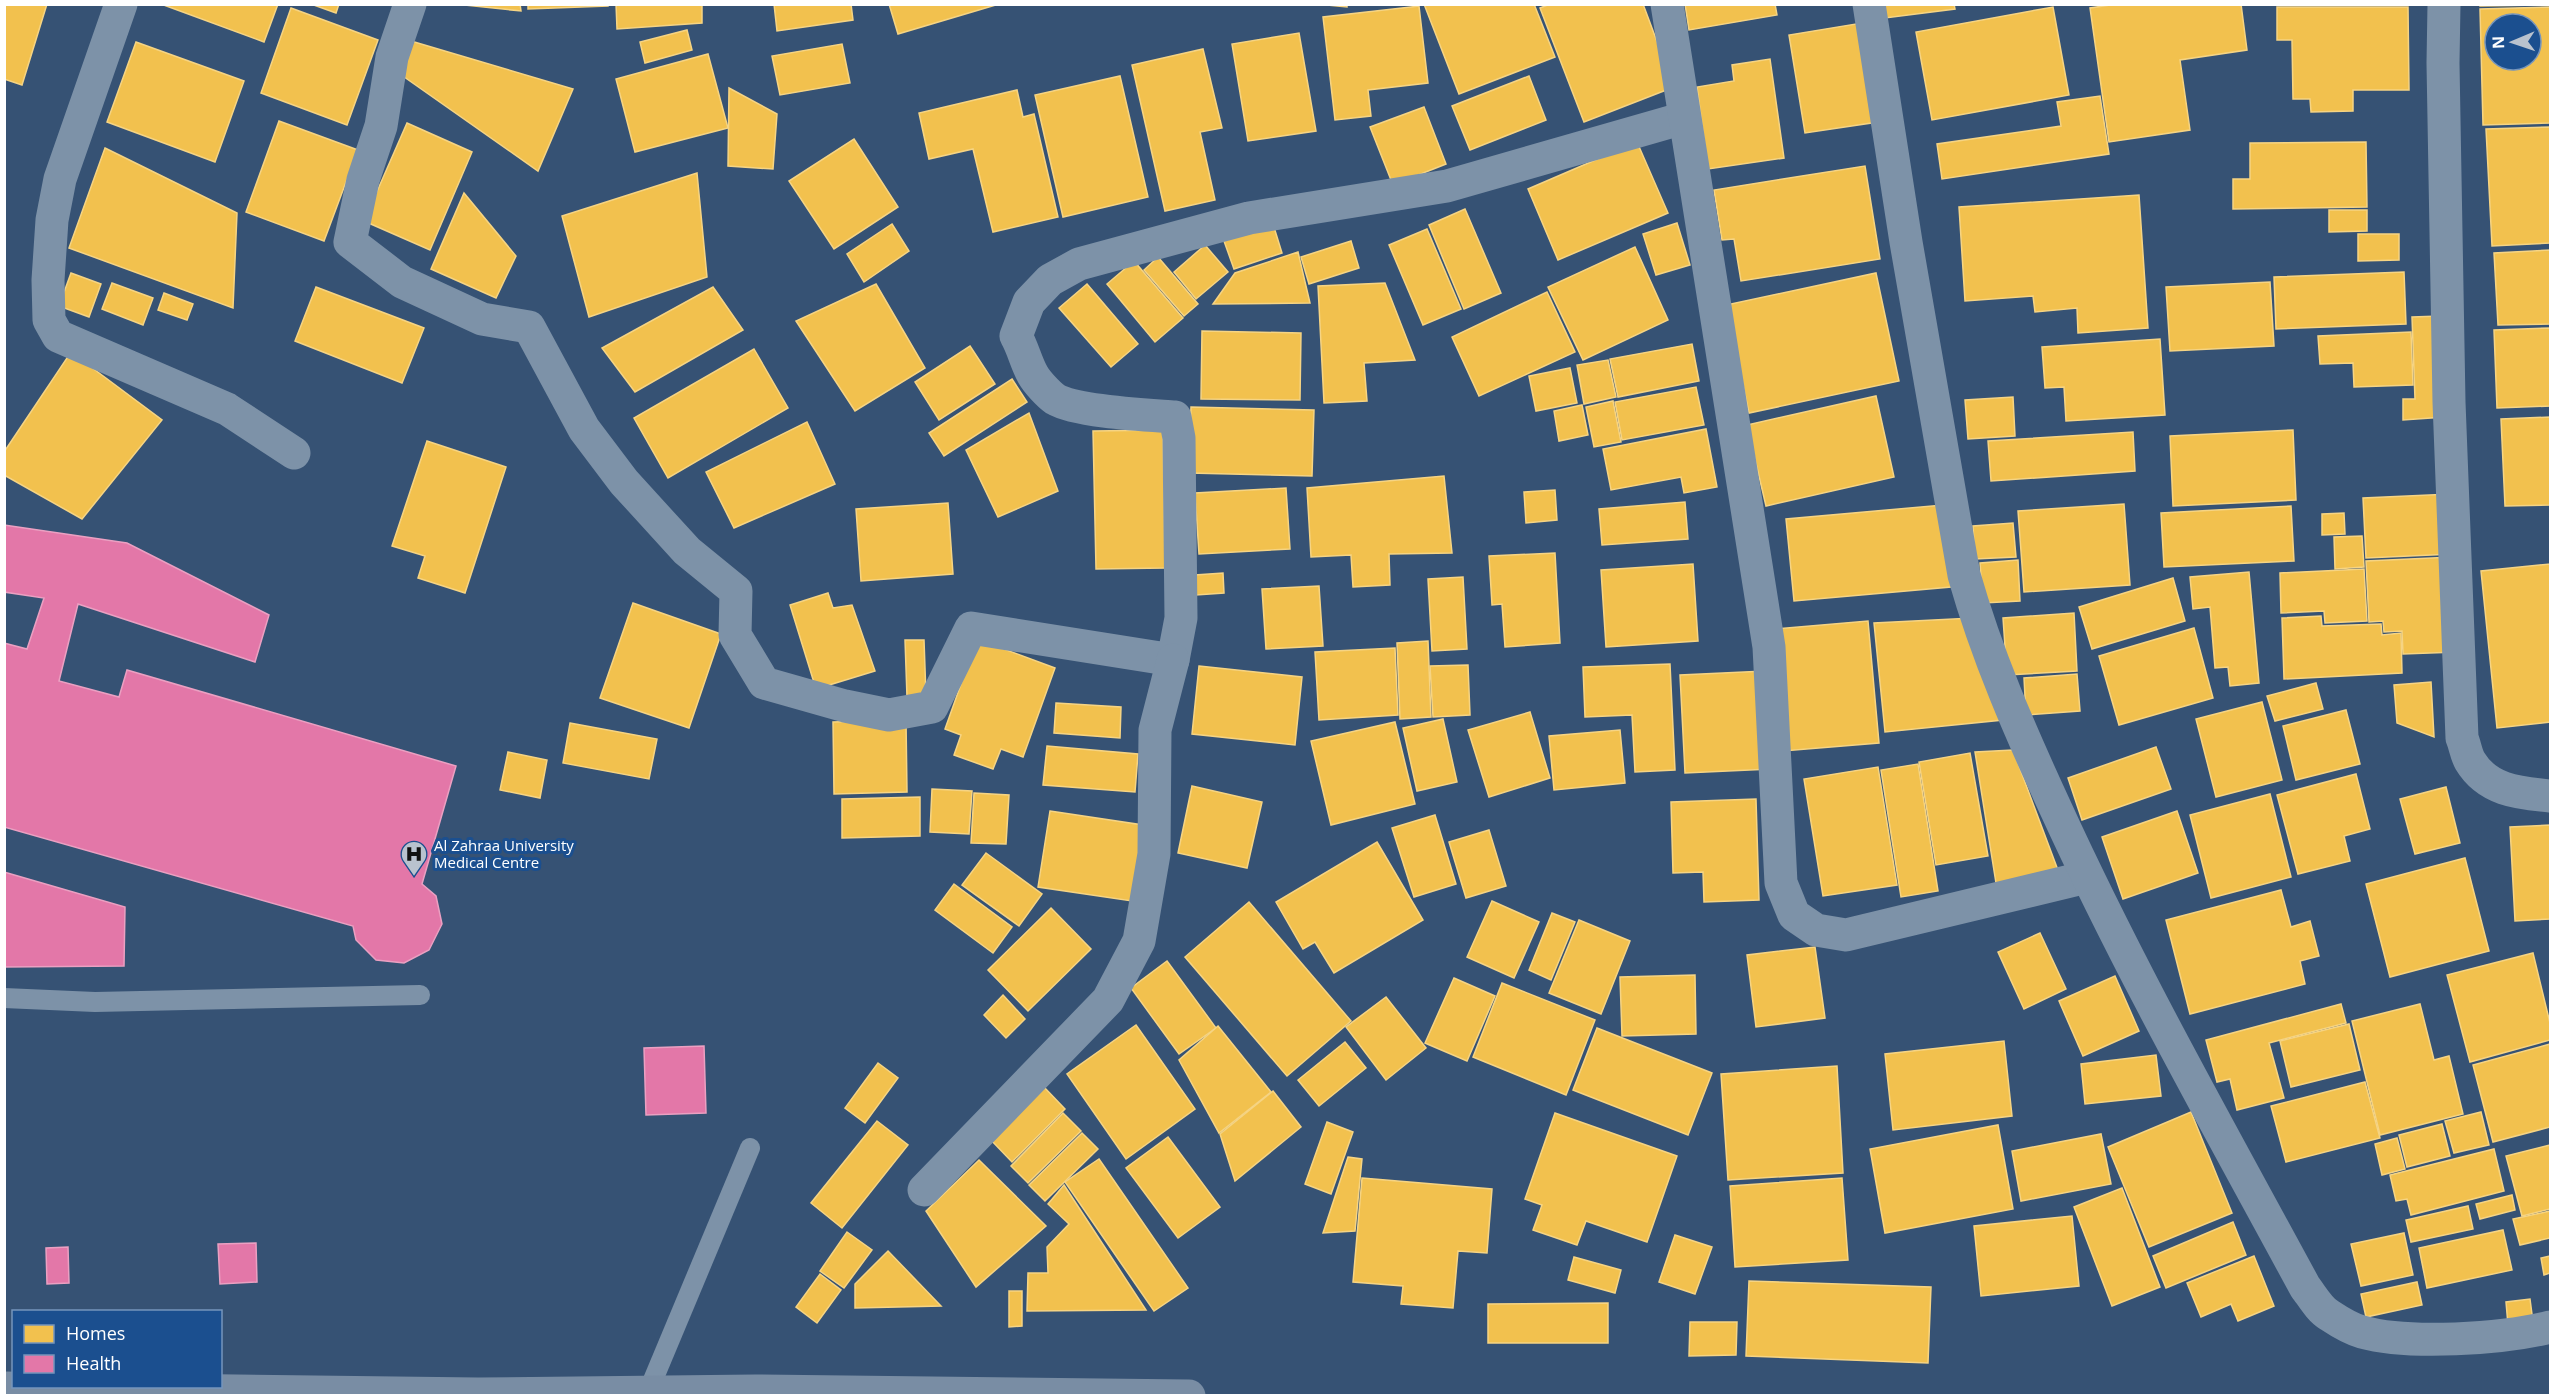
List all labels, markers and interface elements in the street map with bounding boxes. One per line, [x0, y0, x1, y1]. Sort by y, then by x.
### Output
north arrow [2483, 12, 2543, 72]
text: N [2487, 36, 2509, 49]
place label: Al Zahraa University Medical Centre [434, 835, 574, 872]
hospital icon: Al Zahraa University Medical Centre [399, 839, 429, 877]
legend [12, 1310, 222, 1388]
text: Homes [66, 1321, 125, 1345]
text: Health [66, 1351, 121, 1375]

